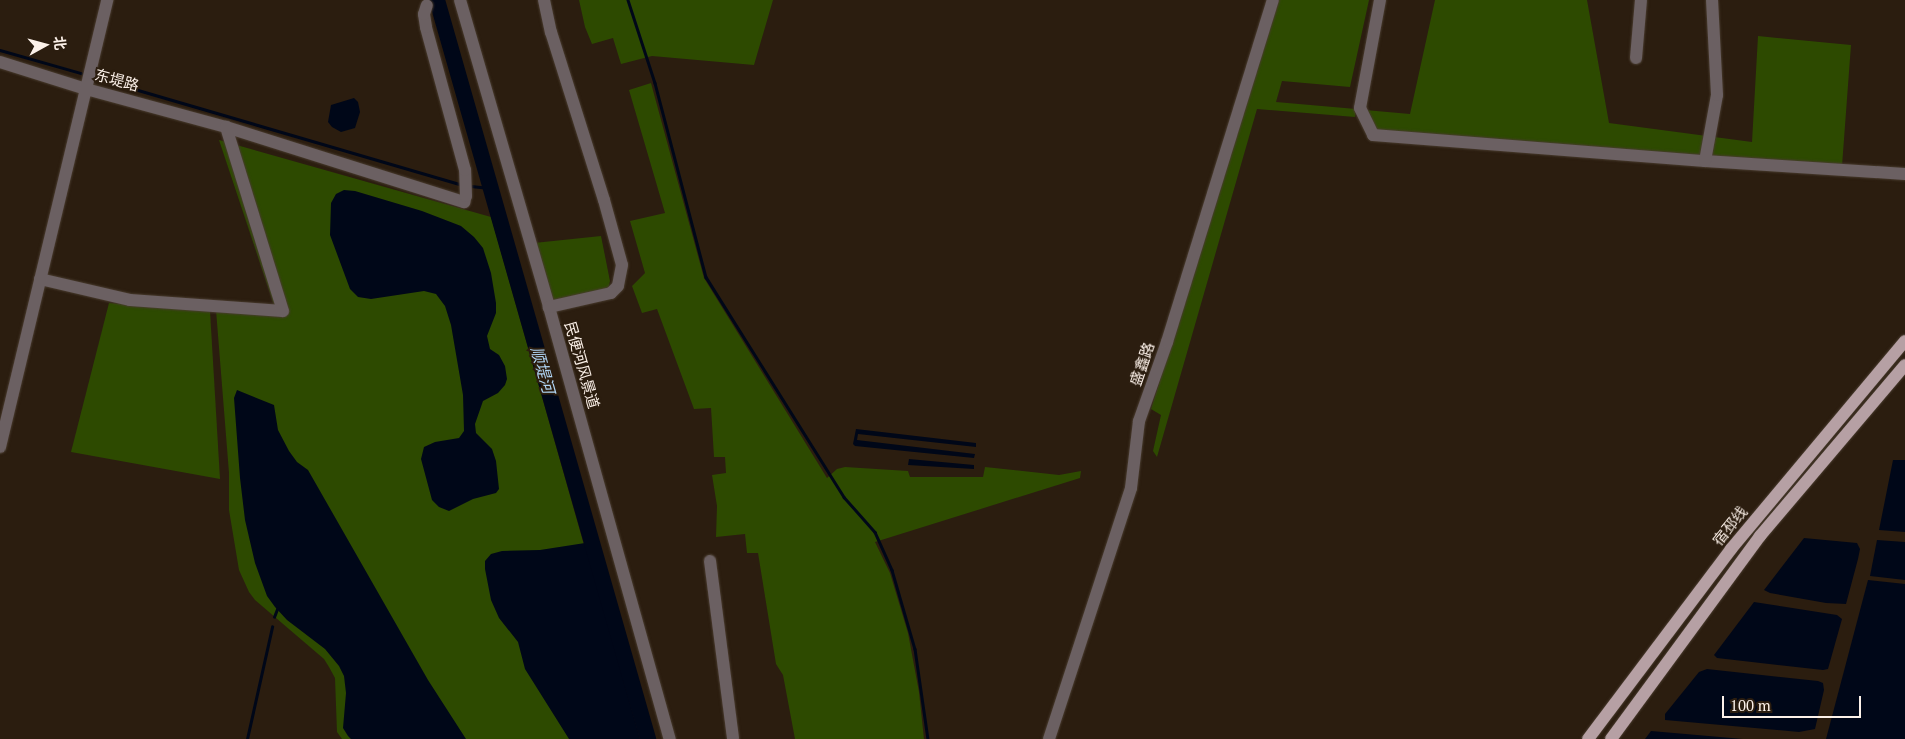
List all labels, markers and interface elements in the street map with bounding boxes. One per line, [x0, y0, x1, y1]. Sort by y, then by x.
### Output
north arrow [20, 20, 70, 70]
text: 北 [50, 35, 71, 51]
street label: 东堤路 [93, 65, 141, 95]
street label: 民便河风景道 [561, 319, 603, 411]
street label: 盛鑫路 [1126, 340, 1158, 388]
water label: 顺堤河 [527, 344, 559, 396]
street label: 宿邳线 [1709, 503, 1751, 549]
scale bar [1725, 686, 1864, 718]
text: 100 m [1730, 695, 1771, 715]

